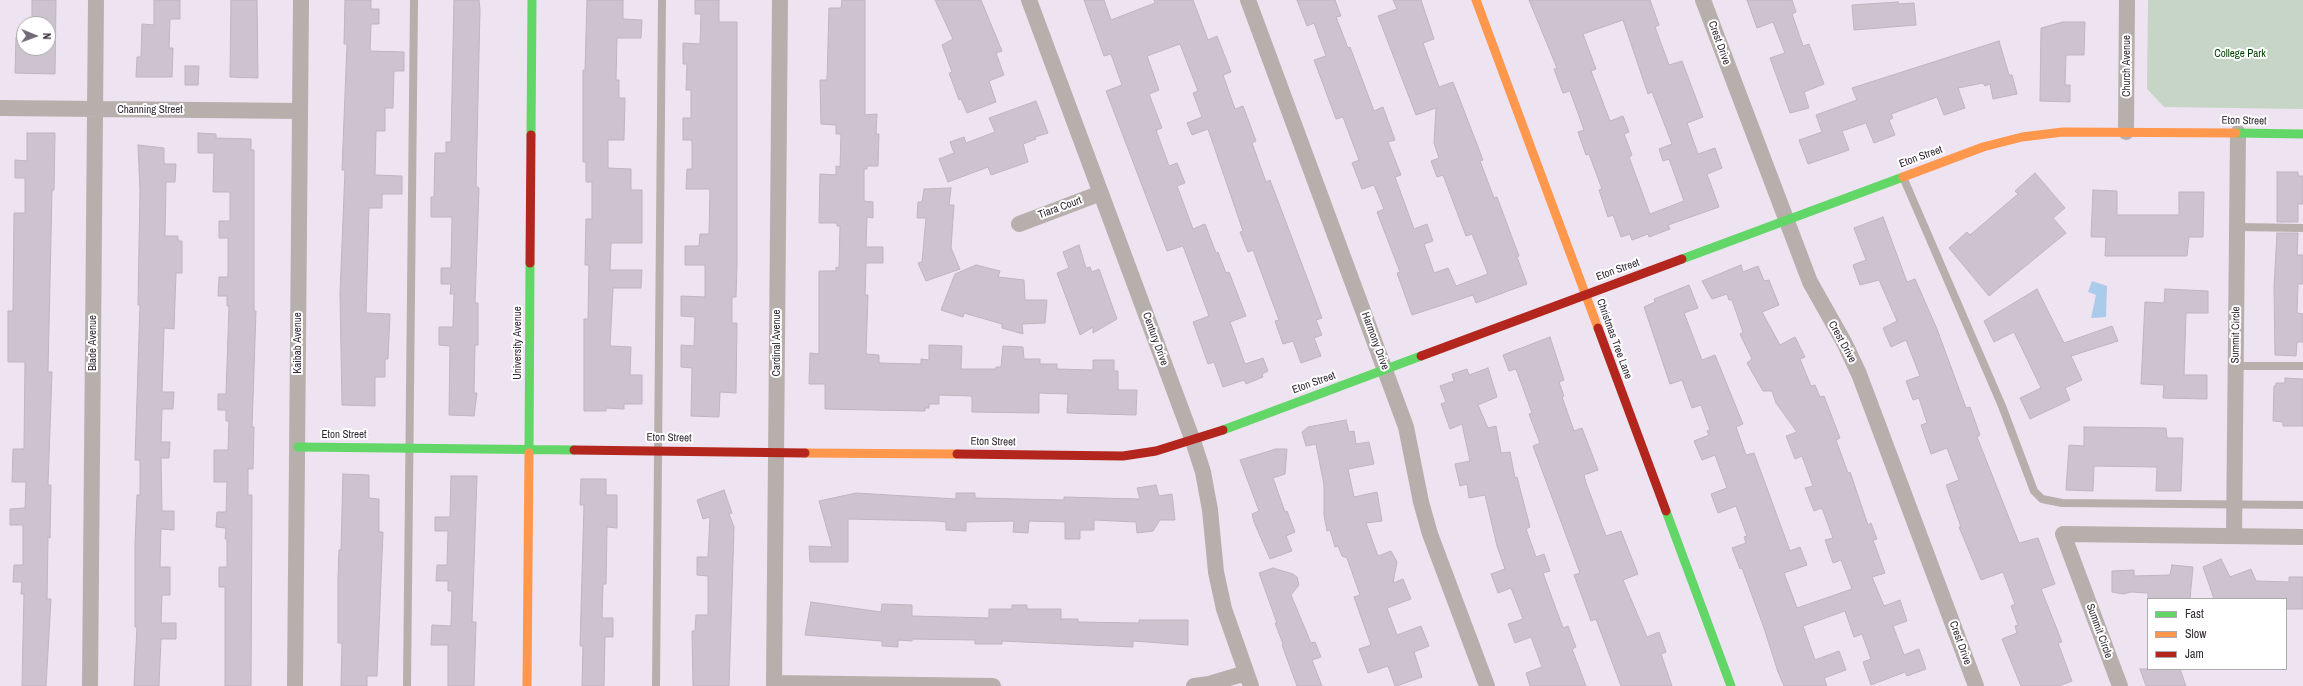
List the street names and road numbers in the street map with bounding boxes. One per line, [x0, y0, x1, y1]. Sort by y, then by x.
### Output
street label: Crest Drive [1705, 19, 1733, 67]
street label: Church Avenue [2120, 35, 2134, 97]
street label: Channing Street [117, 103, 183, 117]
street label: Eton Street [2221, 114, 2267, 128]
street label: Eton Street [1898, 143, 1944, 171]
street label: Tiara Court [1036, 194, 1084, 222]
street label: Eton Street [1595, 256, 1641, 284]
street label: Christmas Tree Lane [1593, 297, 1635, 381]
street label: University Avenue [511, 306, 525, 380]
street label: Summit Circle [2229, 306, 2243, 364]
street label: Cardinal Avenue [770, 309, 784, 377]
street label: Harmony Drive [1358, 310, 1392, 372]
street label: Century Drive [1139, 311, 1171, 367]
street label: Kaibab Avenue [291, 312, 305, 374]
street label: Blade Avenue [86, 315, 100, 371]
street label: Crest Drive [1825, 319, 1859, 365]
street label: Eton Street [1291, 369, 1337, 397]
street label: Eton Street [321, 428, 367, 442]
street label: Eton Street [646, 431, 692, 445]
street label: Eton Street [970, 435, 1016, 449]
street label: Summit Circle [2083, 602, 2115, 660]
street label: Crest Drive [1946, 619, 1974, 667]

